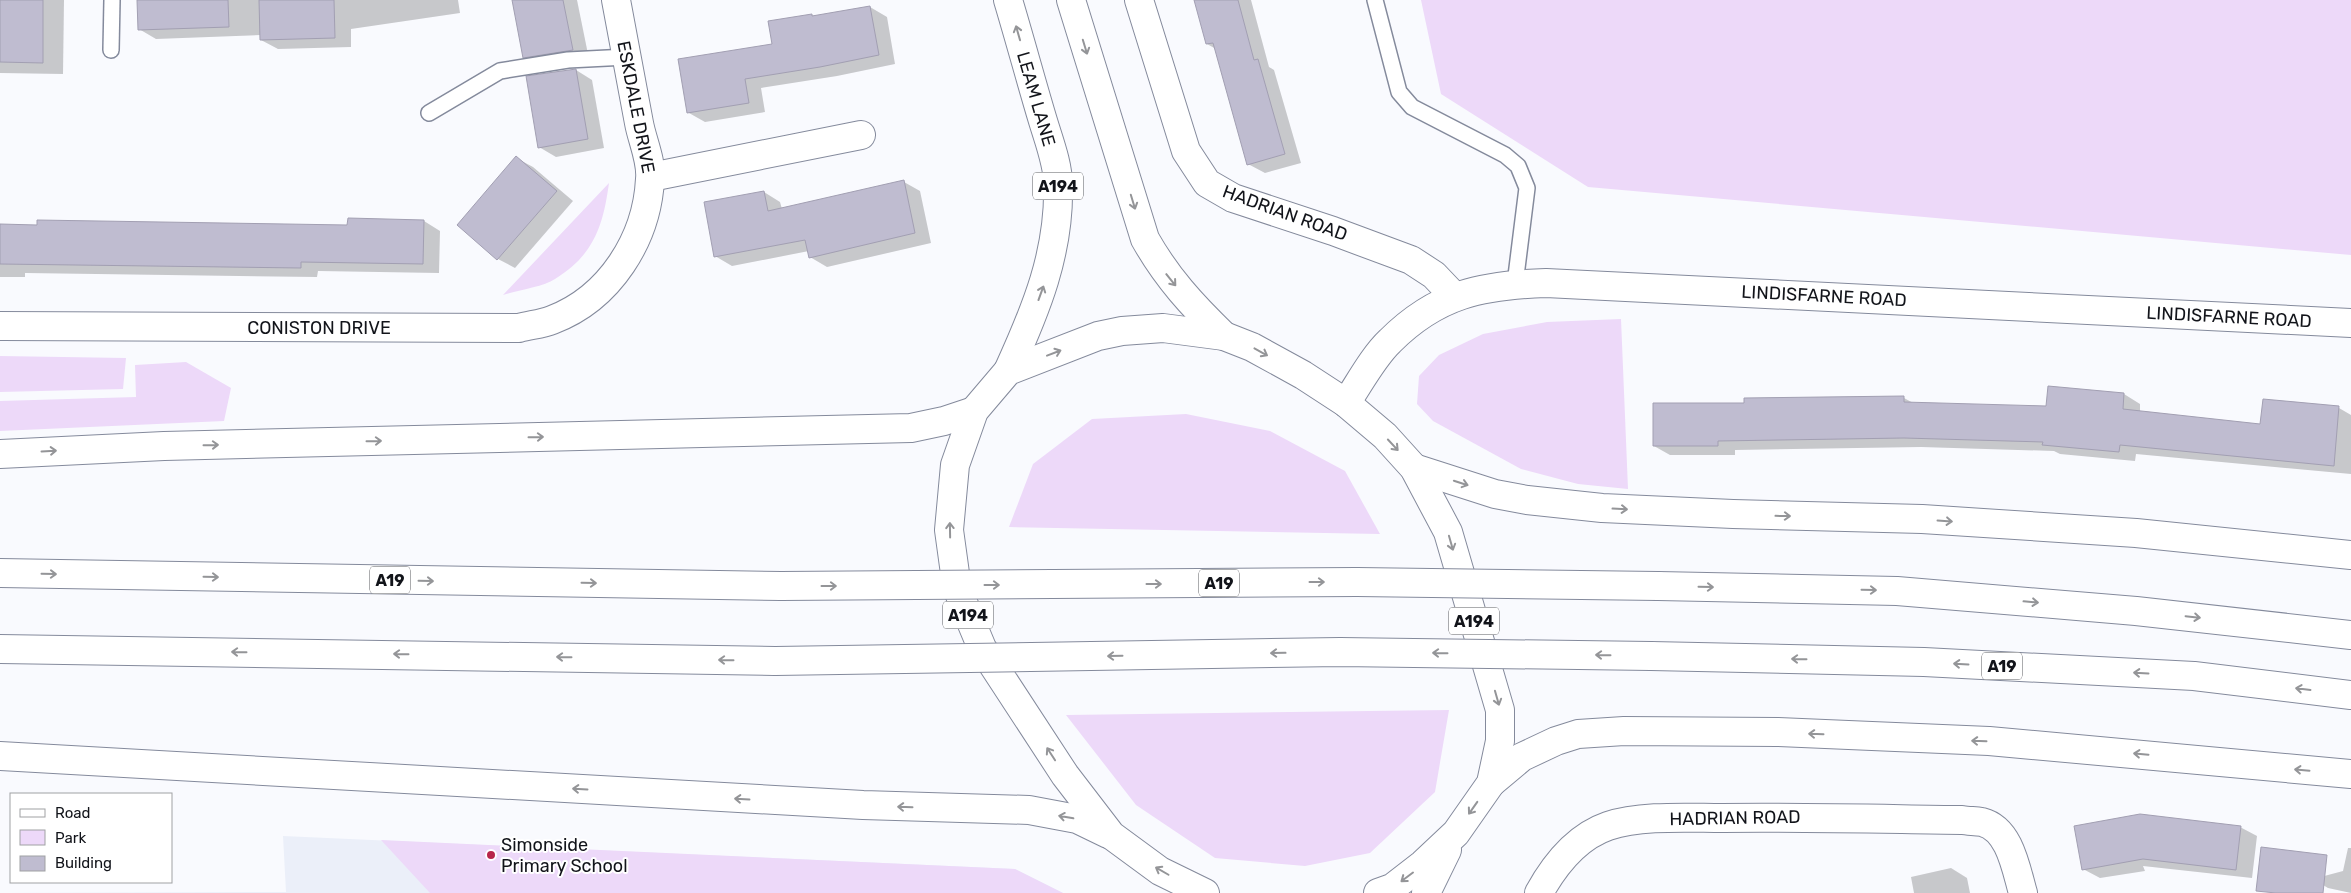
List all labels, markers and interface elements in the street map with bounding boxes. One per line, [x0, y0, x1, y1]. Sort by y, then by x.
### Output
one-way arrow [1012, 26, 1022, 42]
one-way arrow [1081, 38, 1091, 54]
street label: ESKDALE DRIVE [612, 39, 660, 175]
street label: LEAM LANE [1012, 49, 1060, 149]
road number: A194 [1033, 172, 1083, 200]
street label: HADRIAN ROAD [1220, 180, 1350, 246]
one-way arrow [1129, 194, 1138, 209]
one-way arrow [1166, 273, 1177, 286]
street label: LINDISFARNE ROAD [1741, 281, 1907, 311]
one-way arrow [1037, 286, 1046, 302]
street label: LINDISFARNE ROAD [2146, 302, 2312, 332]
street label: CONISTON DRIVE [247, 317, 391, 339]
one-way arrow [1254, 347, 1269, 357]
one-way arrow [1046, 348, 1061, 357]
one-way arrow [528, 432, 544, 442]
one-way arrow [365, 436, 381, 446]
one-way arrow [1388, 439, 1399, 452]
one-way arrow [202, 440, 219, 450]
one-way arrow [40, 447, 56, 456]
one-way arrow [1452, 479, 1468, 488]
one-way arrow [1612, 504, 1628, 513]
one-way arrow [1774, 511, 1790, 520]
one-way arrow [1937, 516, 1953, 525]
one-way arrow [945, 522, 955, 538]
one-way arrow [1447, 534, 1457, 550]
road number: A19 [370, 566, 410, 594]
one-way arrow [40, 569, 56, 579]
road number: A19 [1199, 570, 1239, 596]
one-way arrow [202, 572, 219, 582]
one-way arrow [418, 576, 434, 585]
one-way arrow [580, 578, 596, 588]
one-way arrow [1309, 578, 1325, 587]
one-way arrow [1146, 579, 1162, 589]
one-way arrow [984, 580, 1000, 590]
one-way arrow [821, 581, 837, 591]
one-way arrow [1698, 582, 1714, 592]
one-way arrow [1861, 586, 1877, 595]
one-way arrow [2023, 597, 2039, 607]
road number: A194 [943, 602, 993, 628]
road number: A194 [1449, 608, 1499, 634]
one-way arrow [2184, 612, 2200, 622]
one-way arrow [231, 647, 248, 657]
one-way arrow [1270, 648, 1286, 658]
one-way arrow [1432, 648, 1448, 658]
one-way arrow [394, 649, 410, 659]
one-way arrow [1595, 650, 1611, 660]
one-way arrow [1108, 651, 1124, 660]
one-way arrow [556, 652, 572, 662]
road number: A19 [1982, 652, 2022, 679]
one-way arrow [1791, 654, 1808, 664]
one-way arrow [718, 655, 734, 665]
one-way arrow [1953, 659, 1969, 668]
one-way arrow [2133, 669, 2149, 678]
one-way arrow [2295, 684, 2311, 694]
one-way arrow [1492, 690, 1502, 706]
one-way arrow [1809, 729, 1825, 738]
one-way arrow [1971, 736, 1987, 745]
one-way arrow [1046, 747, 1057, 761]
one-way arrow [2133, 750, 2149, 759]
one-way arrow [2295, 765, 2311, 774]
one-way arrow [572, 785, 588, 794]
legend [10, 793, 172, 883]
one-way arrow [735, 794, 751, 803]
one-way arrow [1468, 800, 1478, 814]
one-way arrow [897, 802, 913, 812]
text: Road [55, 804, 91, 822]
street label: HADRIAN ROAD [1669, 806, 1801, 830]
one-way arrow [1059, 812, 1075, 822]
text: Park [55, 829, 86, 847]
place label: Simonside Primary School [501, 834, 628, 877]
marker: Simonside Primary School [485, 849, 497, 861]
text: Building [55, 854, 112, 872]
one-way arrow [1154, 866, 1169, 876]
one-way arrow [1400, 871, 1413, 882]

